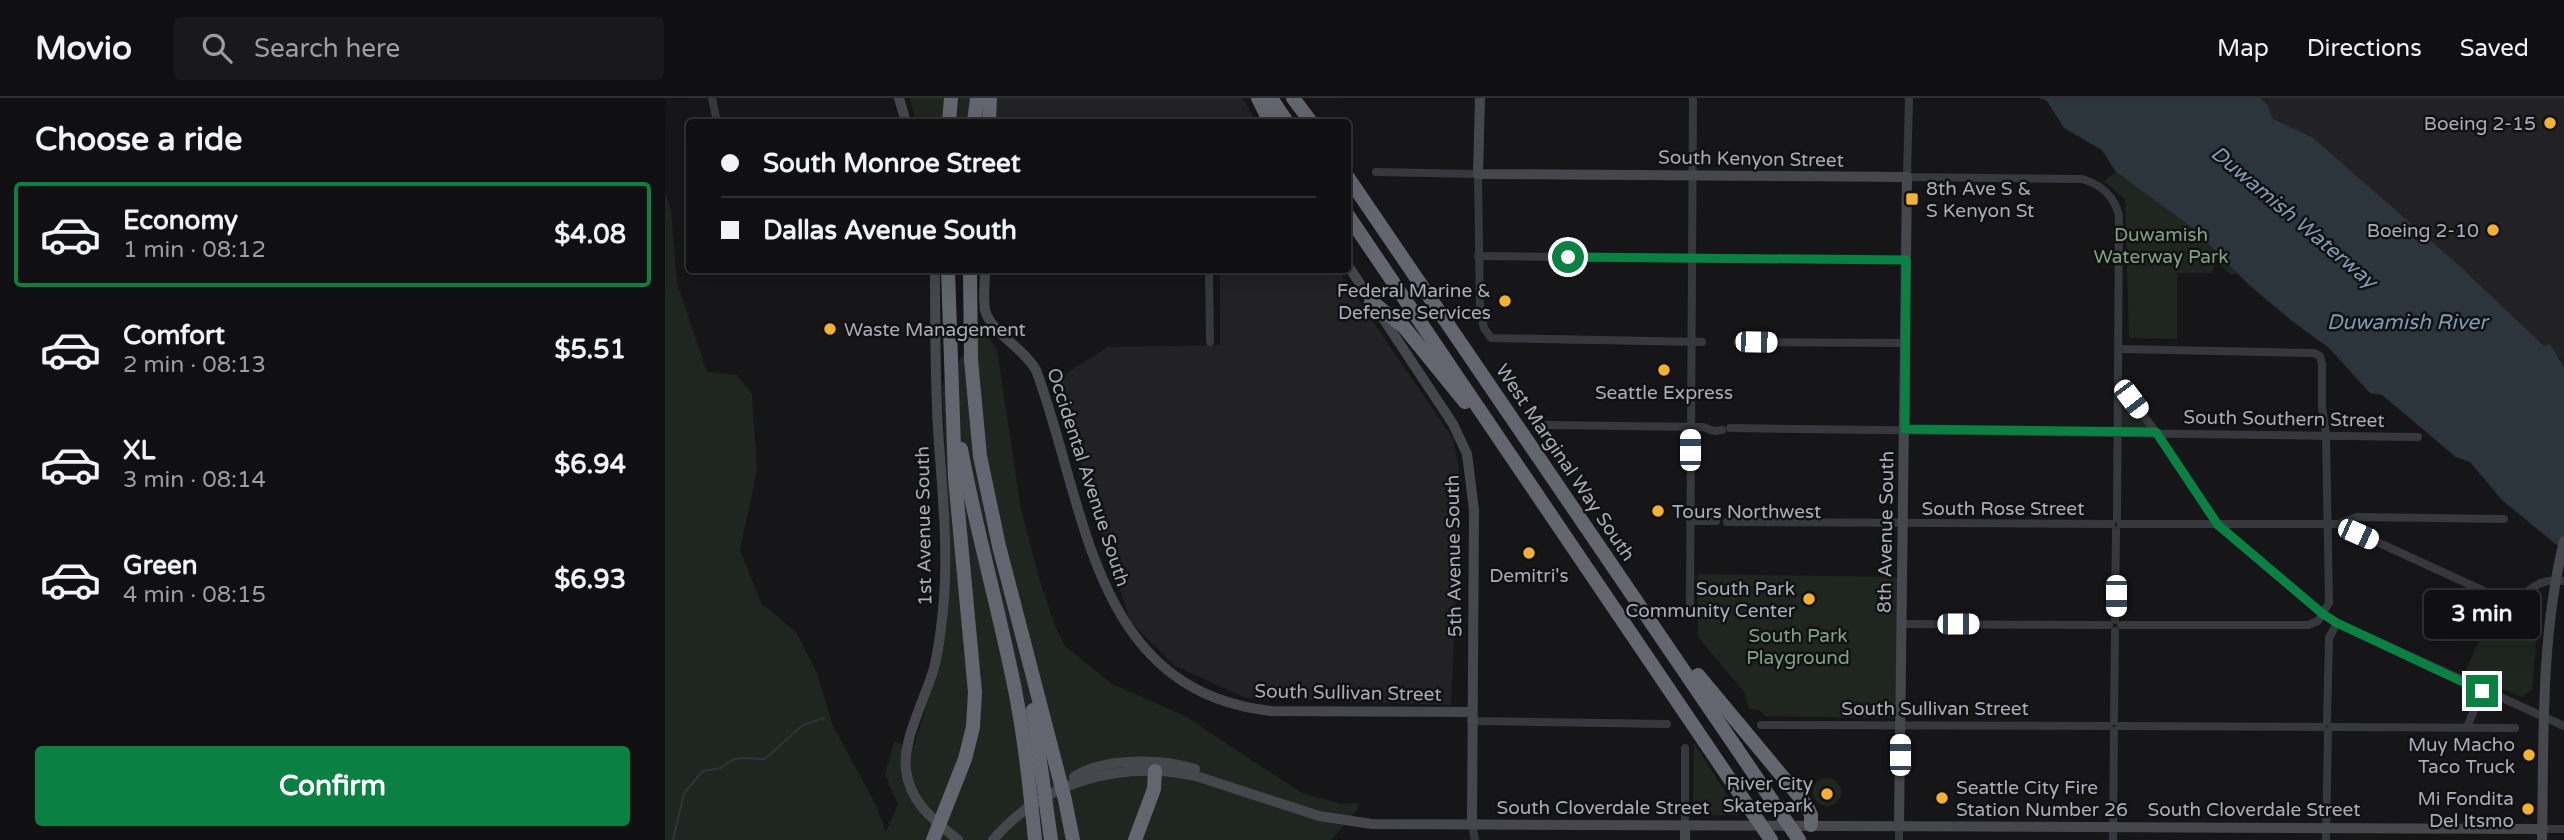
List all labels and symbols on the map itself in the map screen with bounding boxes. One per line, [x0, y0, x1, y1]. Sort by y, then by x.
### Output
place label: Boeing 2-15 [2424, 113, 2536, 135]
marker: Boeing 2-15 [2542, 115, 2558, 131]
water label: Duwamish Waterway [2206, 141, 2384, 296]
street label: South Kenyon Street [1658, 146, 1844, 172]
place label: 8th Ave S & S Kenyon St [1926, 178, 2034, 222]
marker: 8th Ave S & S Kenyon St [1904, 191, 1920, 207]
place label: Boeing 2-10 [2367, 220, 2479, 242]
marker: Boeing 2-10 [2485, 222, 2501, 238]
park label: Duwamish Waterway Park [2093, 224, 2229, 268]
route start [1552, 241, 1584, 273]
place label: Federal Marine & Defense Services [1337, 280, 1491, 324]
marker: Federal Marine & Defense Services [1497, 293, 1513, 309]
water label: Duwamish River [2327, 310, 2490, 335]
place label: Waste Management [844, 319, 1026, 341]
marker: Waste Management [822, 321, 838, 337]
car [1735, 331, 1778, 353]
street label: West Marginal Way South [1491, 360, 1639, 565]
marker: Seattle Express [1656, 362, 1672, 378]
street label: Occidental Avenue South [1042, 365, 1134, 589]
car [2110, 376, 2153, 422]
place label: Seattle Express [1595, 382, 1733, 404]
street label: South Southern Street [2183, 406, 2385, 432]
car [1680, 429, 1701, 471]
street label: 1st Avenue South [912, 446, 936, 606]
street label: 8th Avenue South [1874, 451, 1898, 613]
street label: 5th Avenue South [1442, 475, 1466, 637]
street label: South Rose Street [1922, 498, 2084, 520]
place label: Tours Northwest [1672, 501, 1821, 523]
marker: Tours Northwest [1650, 503, 1666, 519]
car [2335, 516, 2382, 552]
marker: Demitri's [1521, 545, 1537, 561]
place label: Demitri's [1489, 565, 1569, 587]
car [2106, 575, 2127, 617]
place label: South Park Community Center [1625, 578, 1796, 622]
callout: 3 min [2424, 589, 2540, 638]
marker: South Park Community Center [1801, 591, 1817, 607]
car [1938, 614, 1980, 635]
park label: South Park Playground [1746, 625, 1850, 669]
route end [2466, 675, 2498, 707]
street label: South Sullivan Street [1254, 680, 1442, 706]
street label: South Sullivan Street [1841, 698, 2029, 720]
car [1890, 734, 1911, 776]
place label: Muy Macho Taco Truck [2408, 734, 2515, 778]
marker: Muy Macho Taco Truck [2521, 747, 2537, 763]
place label: River City Skatepark [1723, 773, 1813, 817]
place label: Seattle City Fire Station Number 26 [1956, 777, 2128, 821]
marker: River City Skatepark [1819, 786, 1835, 802]
place label: Mi Fondita Del Itsmo [2418, 788, 2514, 832]
marker: Seattle City Fire Station Number 26 [1934, 790, 1950, 806]
street label: South Cloverdale Street [1496, 797, 1710, 819]
street label: South Cloverdale Street [2147, 799, 2361, 821]
marker: Mi Fondita Del Itsmo [2520, 801, 2536, 817]

